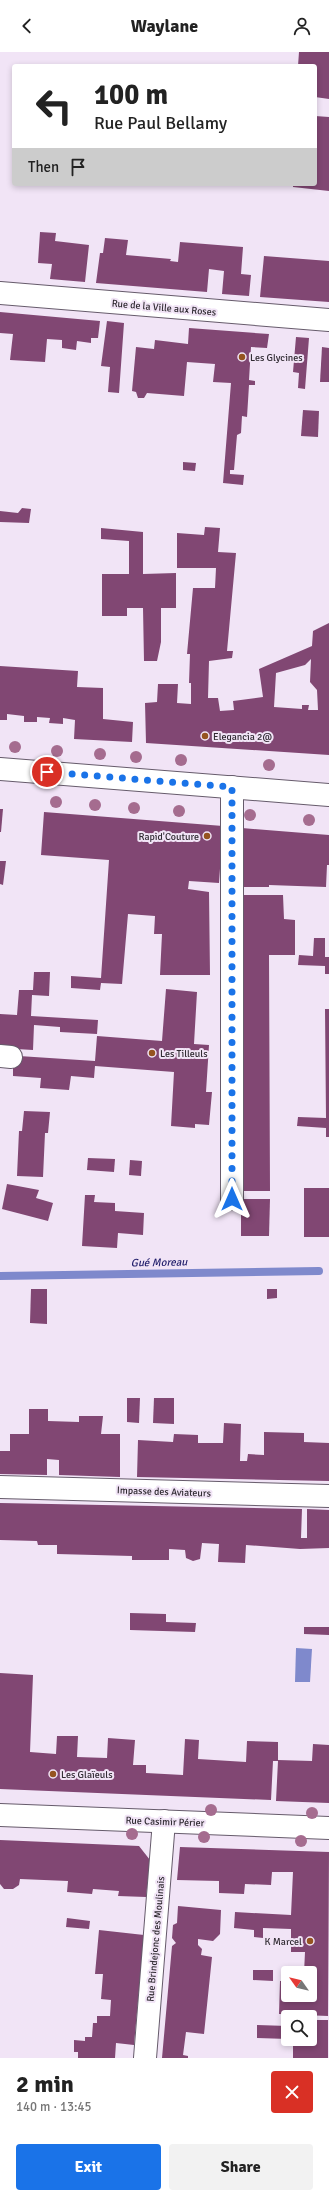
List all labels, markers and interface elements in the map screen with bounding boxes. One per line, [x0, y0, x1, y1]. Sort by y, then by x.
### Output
icon: back [16, 15, 38, 37]
text: Waylane [131, 15, 198, 37]
icon: person [291, 15, 313, 37]
text: 100 m [94, 78, 168, 112]
icon: left [28, 80, 80, 132]
text: Rue Paul Bellamy [94, 112, 227, 134]
icon: arrive [67, 156, 89, 178]
text: Then [28, 158, 59, 176]
street label: Rue de la Ville aux Roses [111, 297, 217, 319]
marker: Les Glycines [237, 352, 247, 362]
place label: Les Glycines [250, 352, 303, 364]
marker: Elegancia 2@ [200, 731, 210, 741]
place label: Elegancia 2@ [213, 731, 273, 743]
pin [30, 755, 64, 789]
icon: arrive [36, 761, 58, 783]
place label: Rapid'Couture [139, 831, 199, 843]
marker: Rapid'Couture [202, 831, 212, 841]
marker: Les Tilleuls [147, 1048, 157, 1058]
place label: Les Tilleuls [160, 1048, 208, 1060]
position arrow [211, 1178, 253, 1220]
water label: Gué Moreau [131, 1255, 188, 1269]
street label: Impasse des Aviateurs [117, 1484, 212, 1500]
marker: Les Glaïeuls [48, 1769, 58, 1779]
place label: Les Glaïeuls [61, 1769, 113, 1781]
street label: Rue Casimir Périer [125, 1815, 205, 1829]
street label: Rue Brindejonc des Moulinais [145, 1875, 168, 2002]
place label: K Marcel [265, 1936, 302, 1948]
marker: K Marcel [305, 1936, 315, 1946]
north arrow [281, 1966, 317, 2002]
map controls [281, 1966, 317, 2046]
button: search [281, 2010, 317, 2046]
text: 2 min [16, 2069, 74, 2099]
button: close [271, 2071, 313, 2113]
text: 140 m · 13:45 [16, 2099, 92, 2115]
button: Exit [16, 2144, 161, 2190]
button: Share [169, 2144, 313, 2190]

